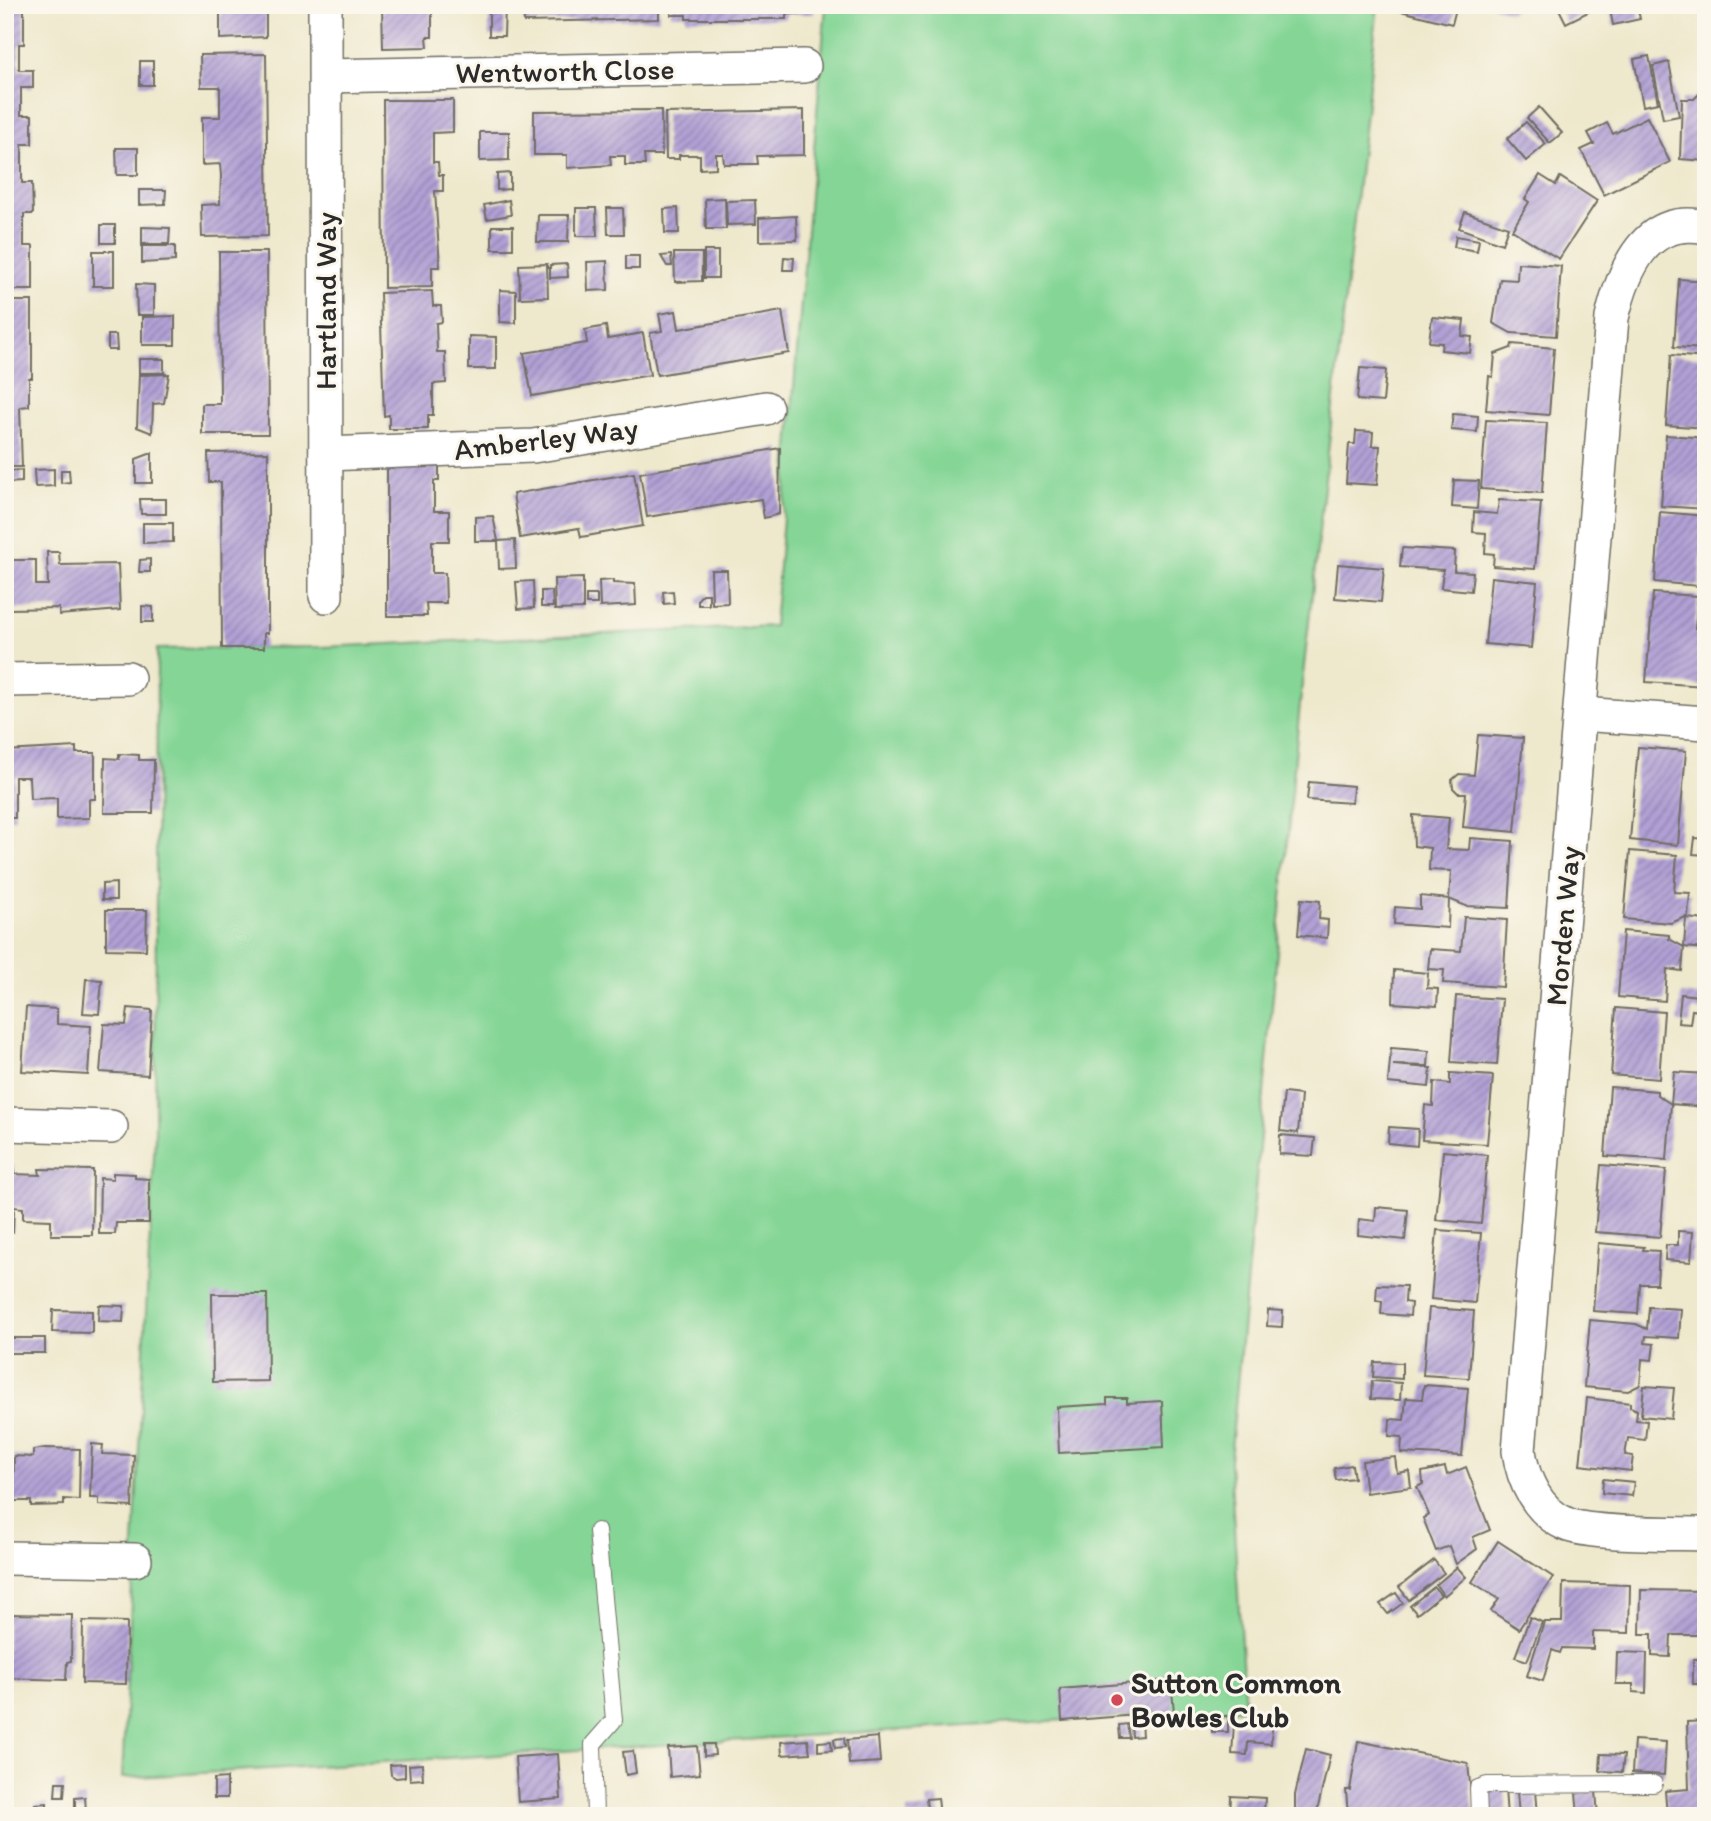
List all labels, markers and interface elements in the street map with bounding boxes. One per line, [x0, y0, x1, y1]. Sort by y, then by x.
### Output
street label: Wentworth Close [455, 50, 675, 91]
street label: Hartland Way [307, 212, 344, 390]
street label: Amberley Way [452, 409, 640, 468]
street label: Morden Way [1537, 845, 1588, 1007]
place label: Sutton Common Bowles Club [1131, 1664, 1341, 1735]
marker: Sutton Common Bowles Club [1109, 1692, 1125, 1708]

